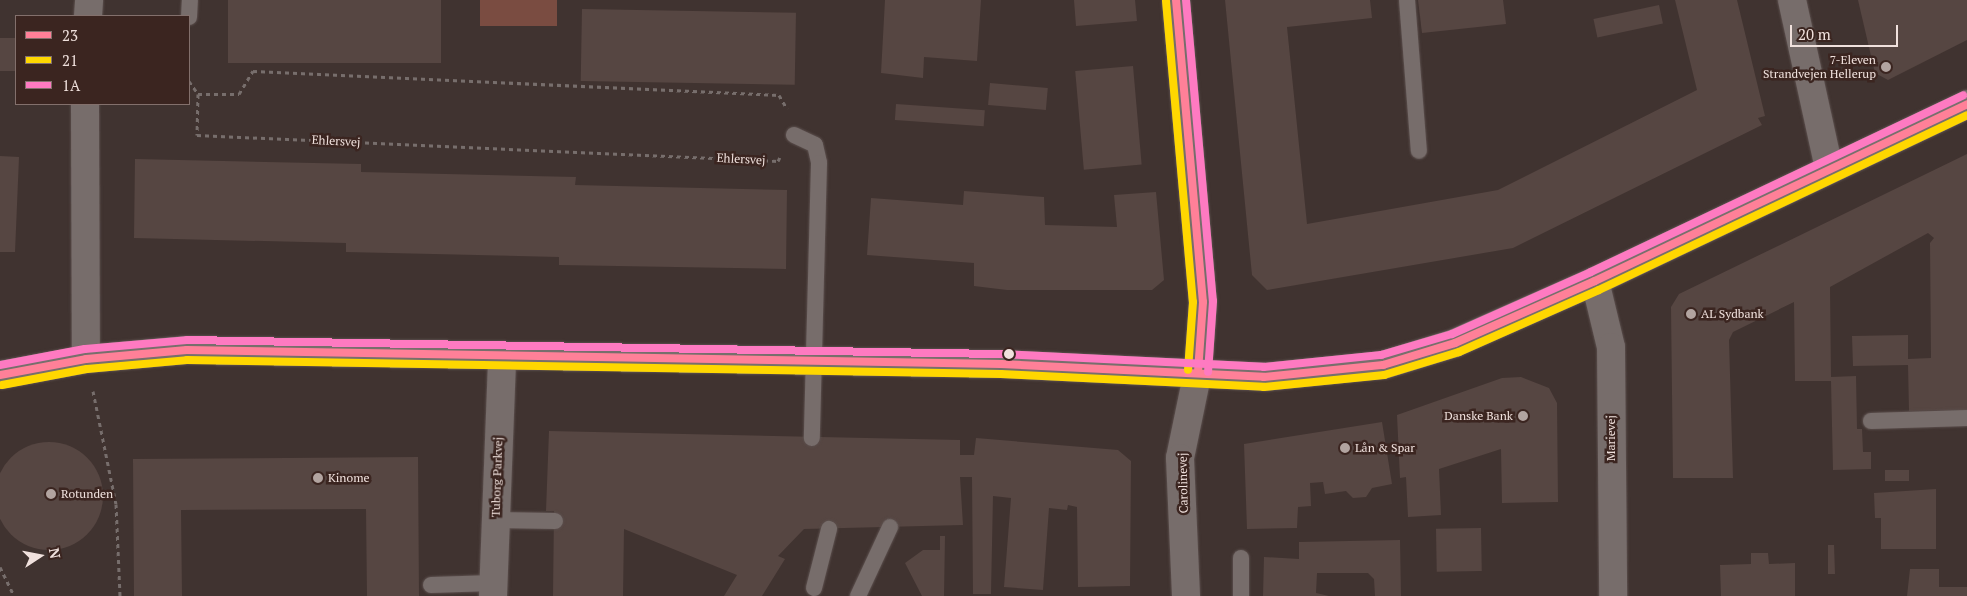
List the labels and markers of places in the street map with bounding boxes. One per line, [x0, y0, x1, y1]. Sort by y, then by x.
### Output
place label: 7-Eleven Strandvejen Hellerup [1763, 53, 1876, 81]
marker: 7-Eleven Strandvejen Hellerup [1880, 61, 1892, 73]
place label: AL Sydbank [1701, 307, 1764, 321]
marker: AL Sydbank [1685, 308, 1697, 320]
unlabelled marker [1004, 349, 1014, 359]
place label: Danske Bank [1444, 409, 1513, 423]
marker: Danske Bank [1517, 410, 1529, 422]
place label: Lån & Spar [1355, 441, 1415, 455]
marker: Lån & Spar [1339, 442, 1351, 454]
place label: Kinome [328, 471, 370, 485]
marker: Kinome [312, 472, 324, 484]
place label: Rotunden [61, 487, 113, 501]
marker: Rotunden [45, 488, 57, 500]

